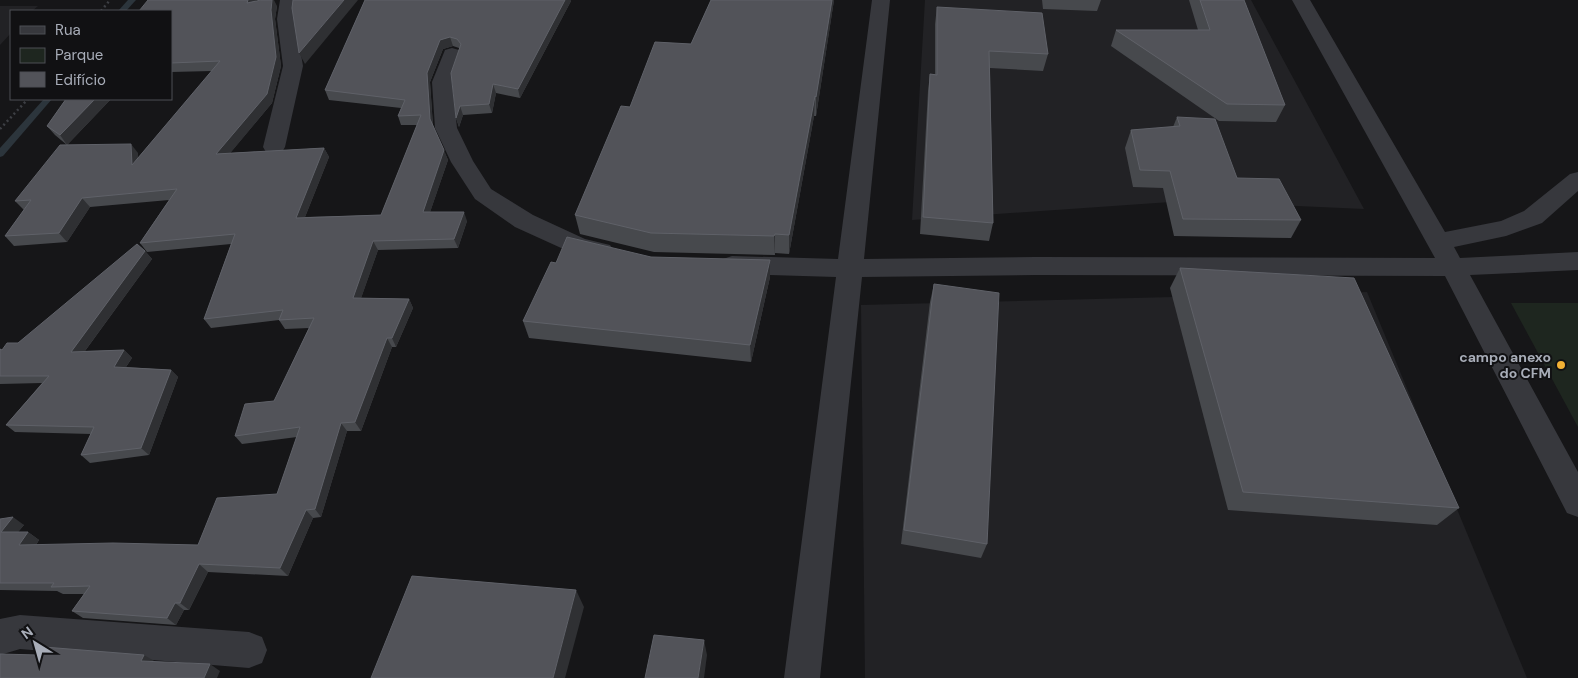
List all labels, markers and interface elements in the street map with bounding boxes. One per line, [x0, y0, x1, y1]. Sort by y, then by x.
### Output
legend [10, 10, 172, 100]
text: Rua [55, 20, 81, 40]
text: Parque [55, 45, 103, 65]
text: Edifício [55, 70, 106, 90]
place label: campo anexo do CFM [1459, 348, 1551, 382]
marker: campo anexo do CFM [1555, 359, 1567, 371]
north arrow [10, 618, 60, 668]
text: N [18, 622, 37, 643]

